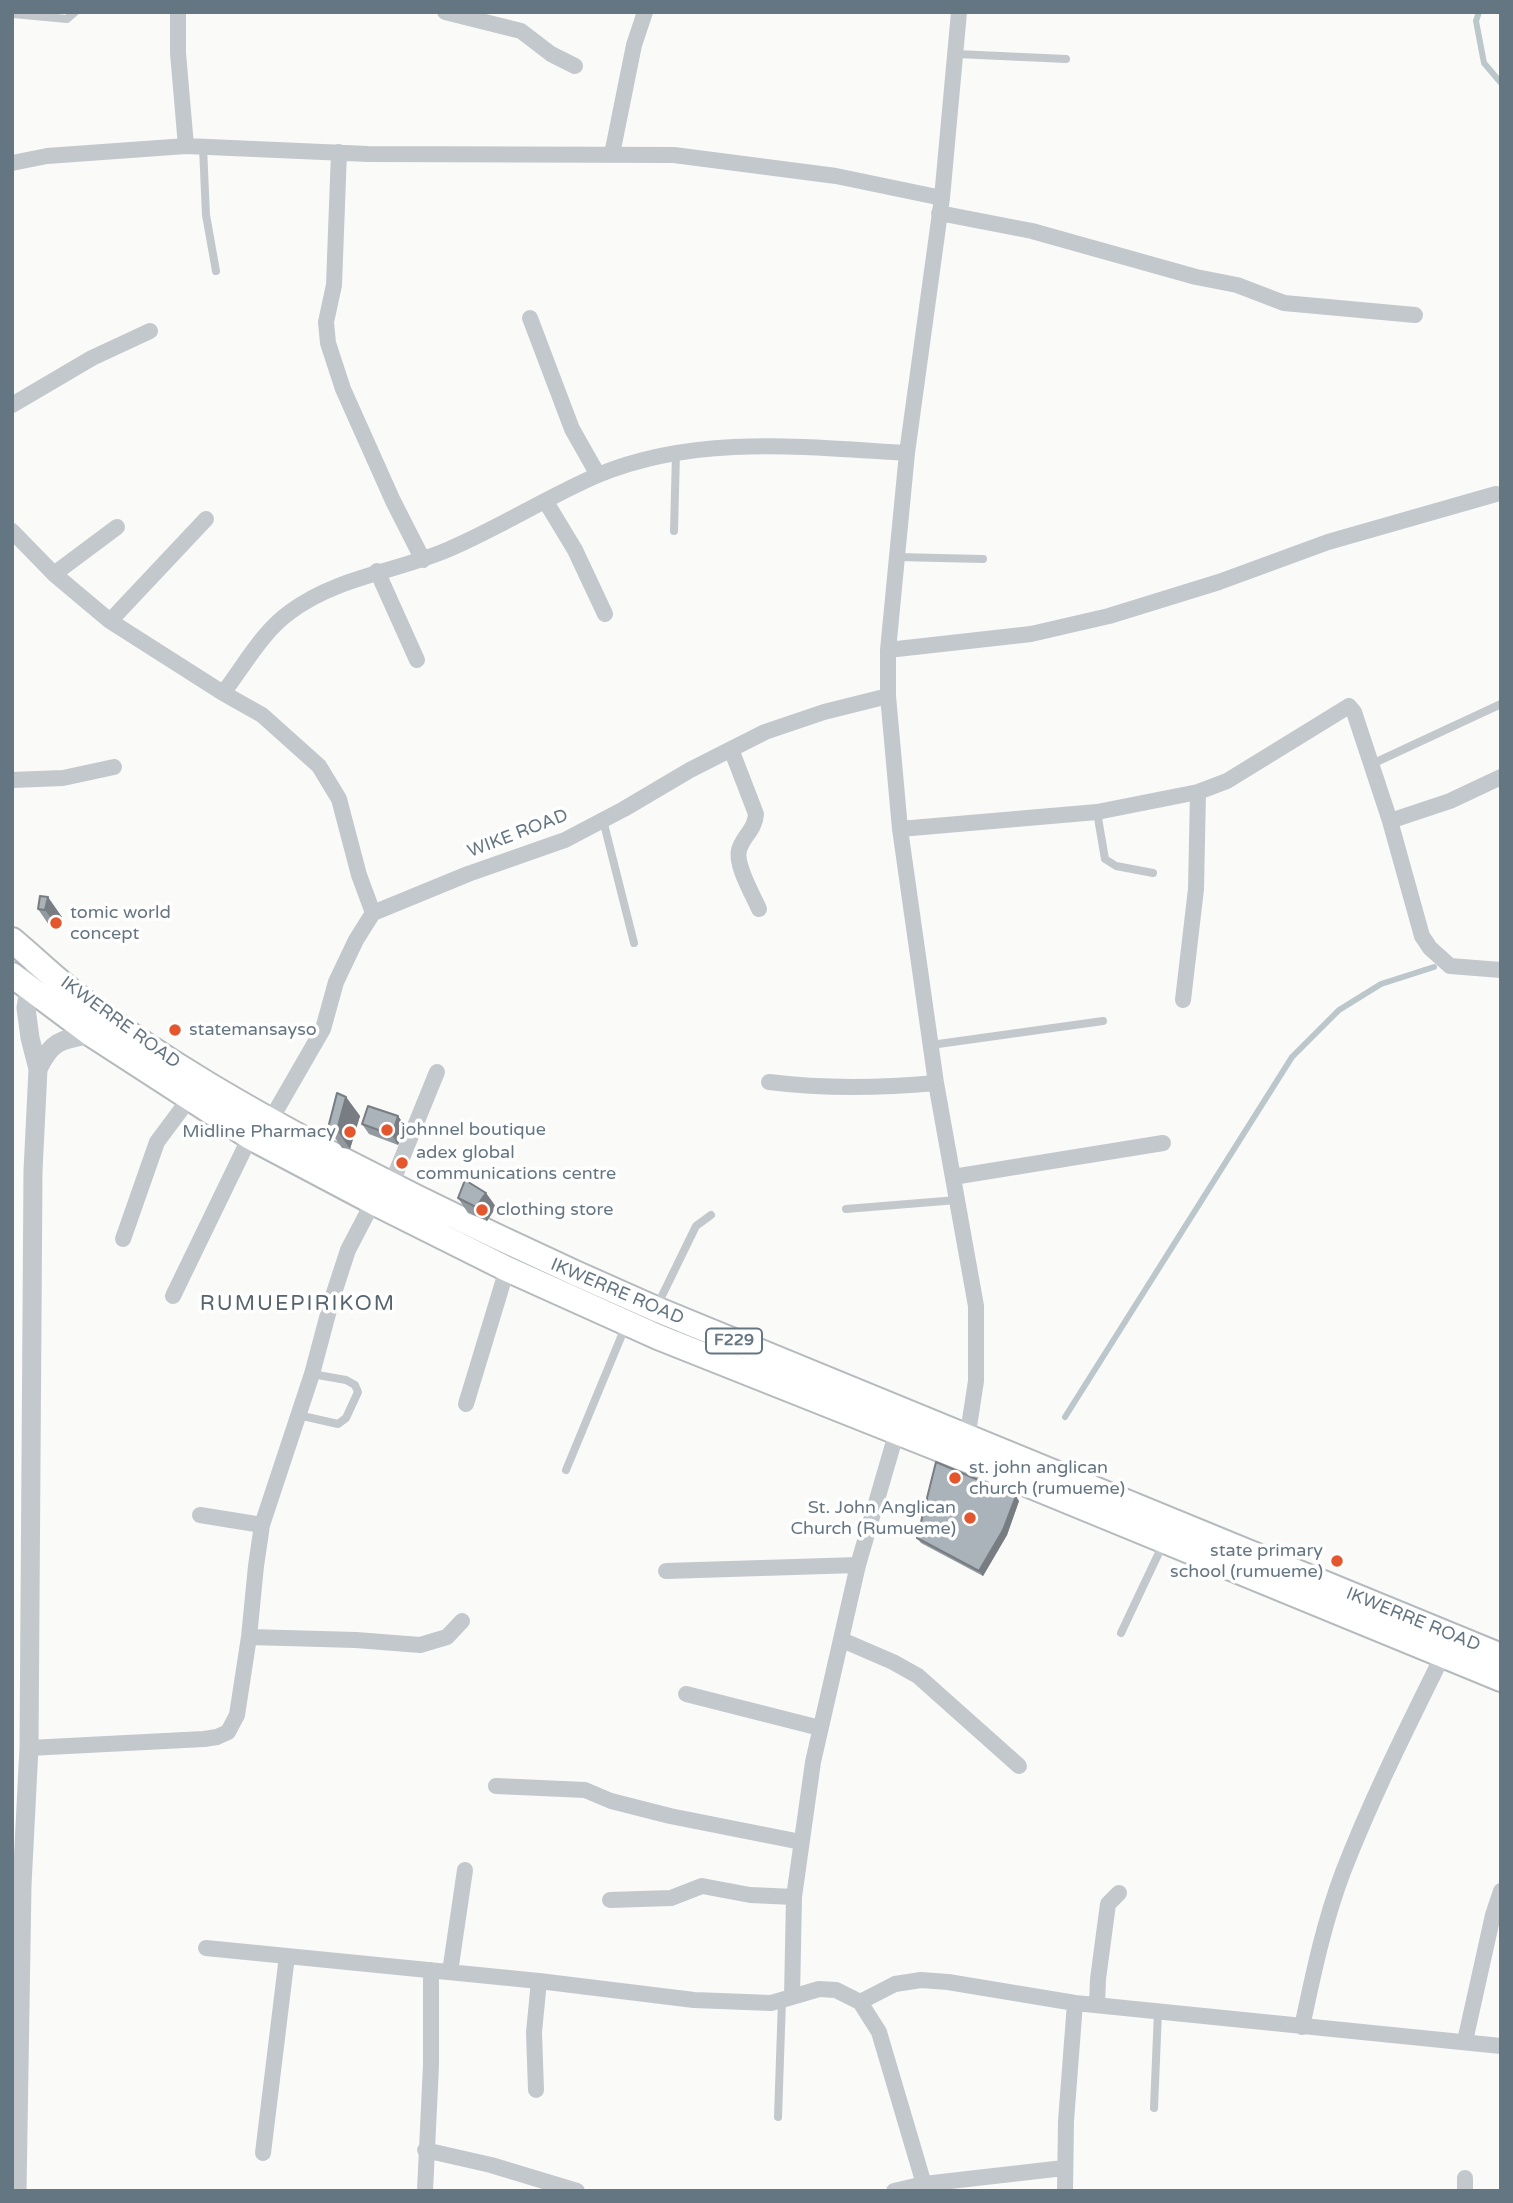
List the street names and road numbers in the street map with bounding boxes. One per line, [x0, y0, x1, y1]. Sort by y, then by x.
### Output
street label: WIKE ROAD [465, 805, 571, 863]
street label: IKWERRE ROAD [56, 972, 184, 1074]
street label: IKWERRE ROAD [547, 1254, 687, 1330]
road number: F229 [706, 1329, 762, 1354]
street label: IKWERRE ROAD [1343, 1583, 1483, 1657]

